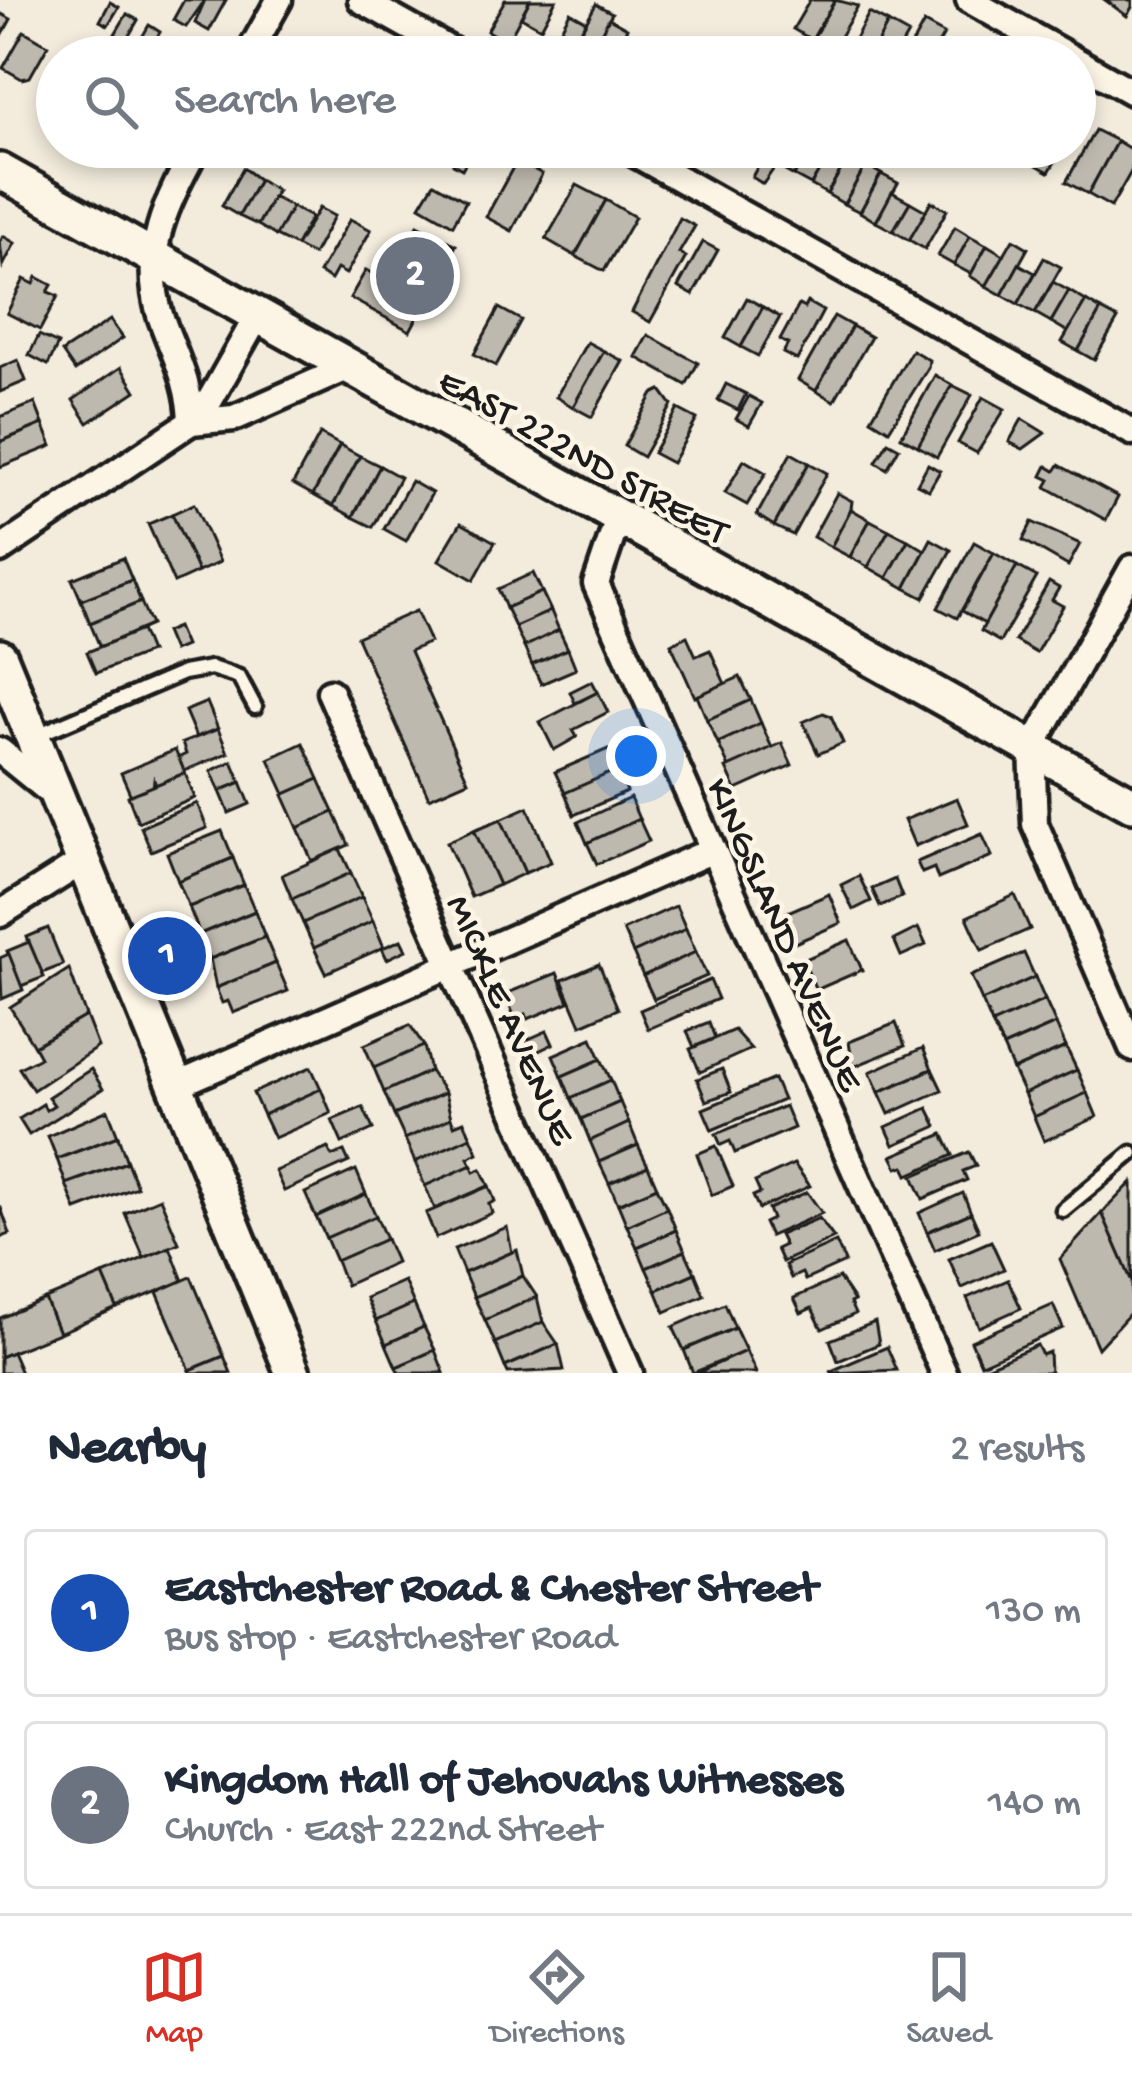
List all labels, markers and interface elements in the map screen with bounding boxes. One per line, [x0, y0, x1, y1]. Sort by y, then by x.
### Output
search box [36, 36, 1096, 168]
icon: search [78, 69, 144, 135]
text: Search here [174, 76, 396, 129]
pin: 2 [376, 231, 454, 321]
street label: EAST 222ND STREET [429, 360, 736, 559]
your location [606, 726, 666, 786]
street label: KINGSLAND AVENUE [692, 772, 872, 1101]
street label: MICKLE AVENUE [432, 889, 584, 1154]
pin: 1 [128, 911, 206, 1001]
text: Nearby [48, 1421, 206, 1481]
text: 2 results [950, 1428, 1084, 1474]
text: Eastchester Road & Chester Street [165, 1564, 817, 1617]
text: 1 [82, 1590, 98, 1636]
text: 130 m [986, 1590, 1081, 1636]
text: Bus stop · Eastchester Road [165, 1617, 616, 1663]
text: Kingdom Hall of Jehovahs Witnesses [165, 1756, 843, 1809]
text: 2 [80, 1782, 100, 1828]
text: 140 m [988, 1782, 1081, 1828]
text: Church · East 222nd Street [165, 1809, 602, 1855]
tab: Map [141, 1944, 207, 2054]
tab: Directions [490, 1944, 624, 2054]
tab: Saved [906, 1944, 991, 2054]

